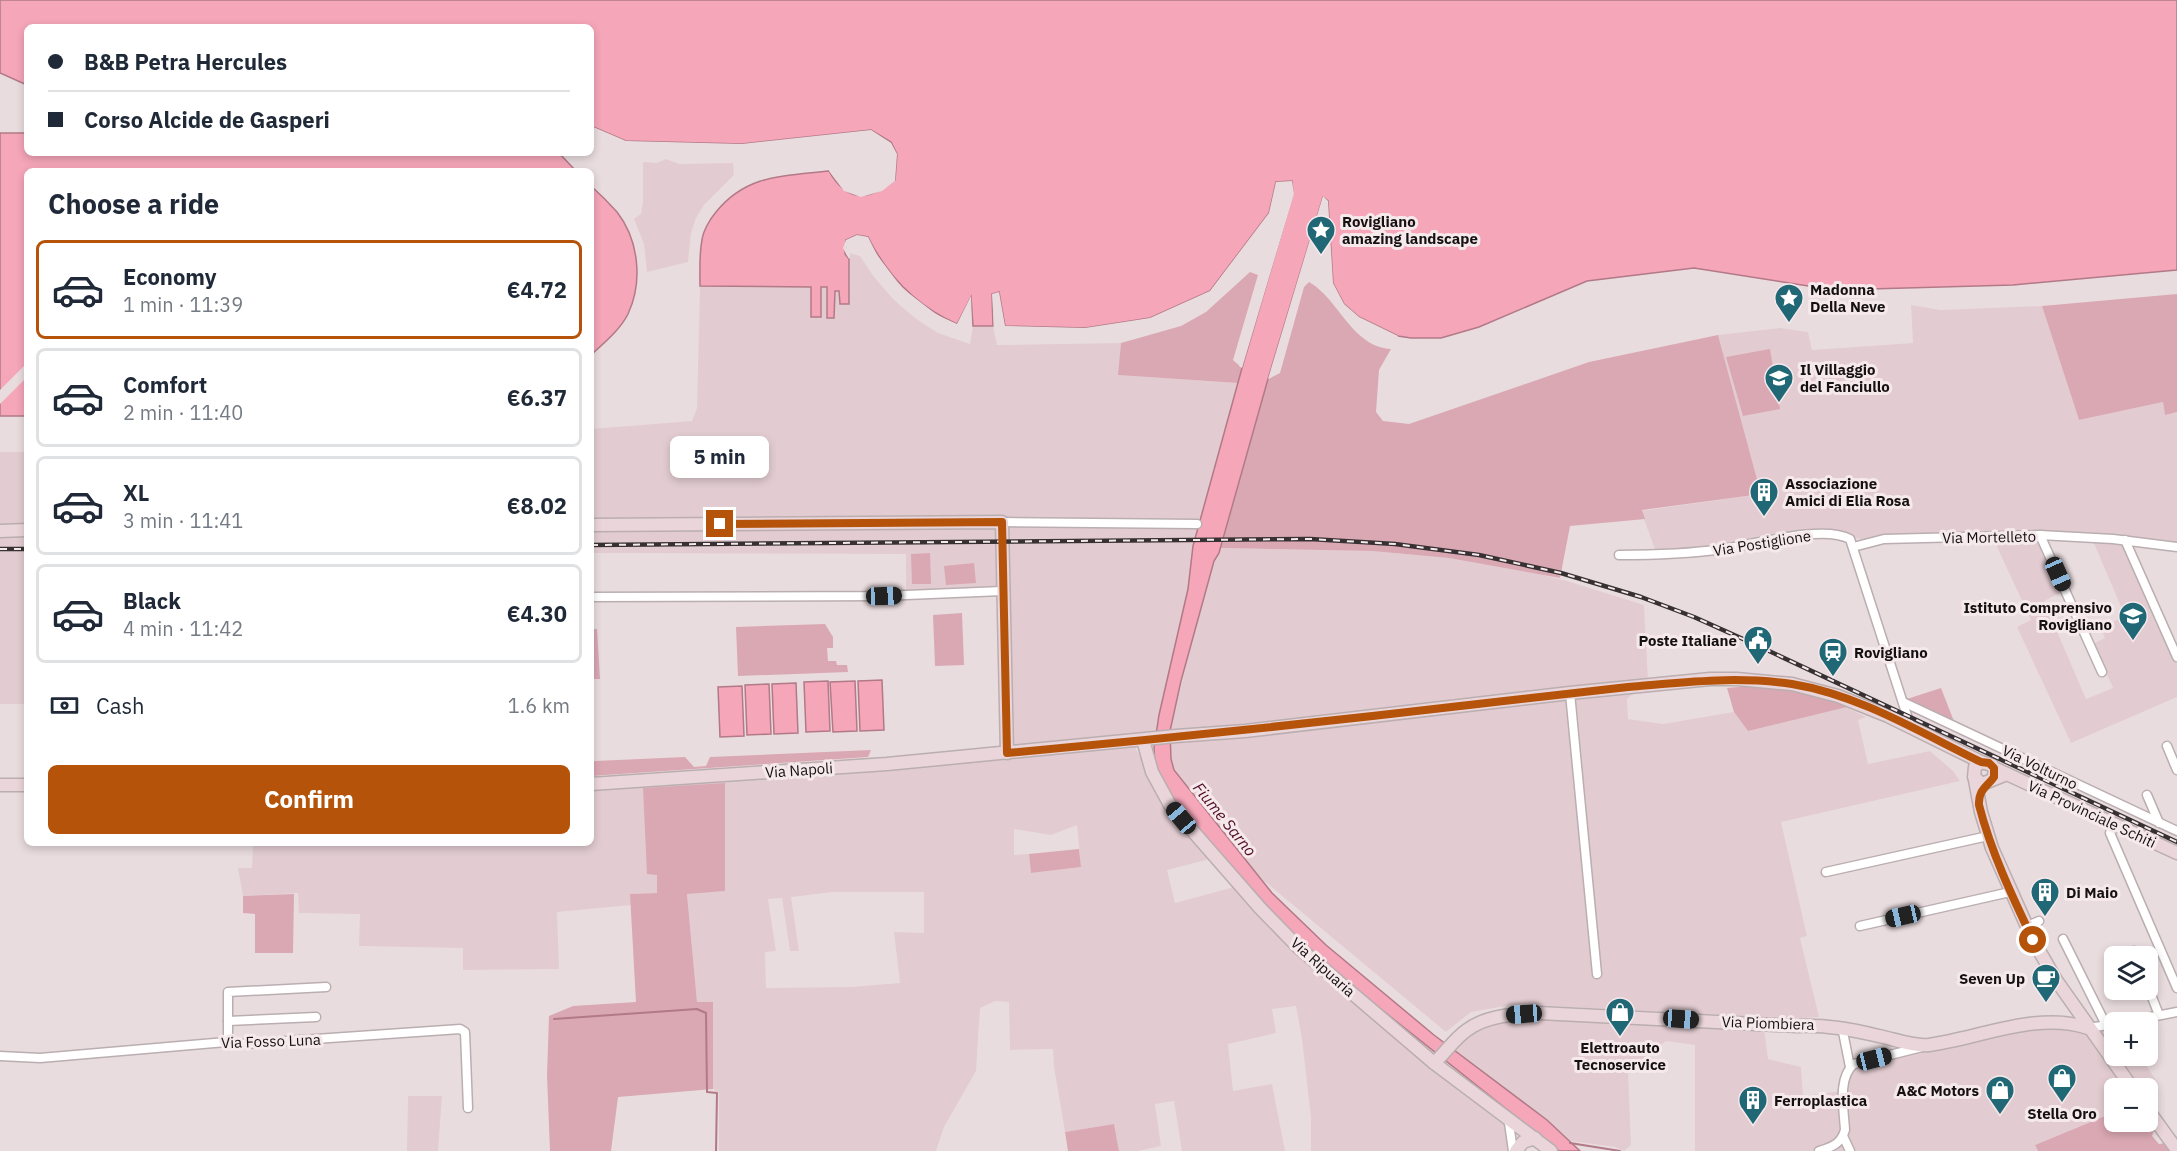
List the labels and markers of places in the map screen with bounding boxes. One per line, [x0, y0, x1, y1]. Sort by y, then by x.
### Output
place label: Rovigliano amazing landscape [1342, 212, 1478, 248]
place icon: Rovigliano amazing landscape [1305, 214, 1337, 256]
place label: Madonna Della Neve [1810, 280, 1885, 316]
place icon: Madonna Della Neve [1773, 282, 1805, 324]
place label: Il Villaggio del Fanciullo [1800, 360, 1890, 396]
school or university icon: Il Villaggio del Fanciullo [1763, 362, 1795, 404]
place label: Associazione Amici di Elia Rosa [1785, 474, 1910, 510]
building icon: Associazione Amici di Elia Rosa [1748, 476, 1780, 518]
place label: Istituto Comprensivo Rovigliano [1963, 598, 2112, 634]
school or university icon: Istituto Comprensivo Rovigliano [2117, 600, 2149, 642]
public building icon: Poste Italiane [1742, 624, 1774, 666]
place label: Poste Italiane [1638, 631, 1737, 650]
station icon: Rovigliano [1817, 636, 1849, 678]
place label: Rovigliano [1854, 643, 1928, 662]
building icon: Di Maio [2029, 876, 2061, 918]
place label: Di Maio [2066, 883, 2118, 902]
cafe icon: Seven Up [2030, 962, 2062, 1004]
place label: Seven Up [1959, 969, 2025, 988]
shop icon: Elettroauto Tecnoservice [1604, 996, 1636, 1038]
place label: Elettroauto Tecnoservice [1574, 1038, 1666, 1074]
shop icon: Stella Oro [2046, 1062, 2078, 1104]
shop icon: A&C Motors [1984, 1074, 2016, 1116]
place label: A&C Motors [1896, 1081, 1979, 1100]
building icon: Ferroplastica [1737, 1084, 1769, 1126]
place label: Ferroplastica [1774, 1091, 1868, 1110]
place label: Stella Oro [2027, 1104, 2097, 1123]

